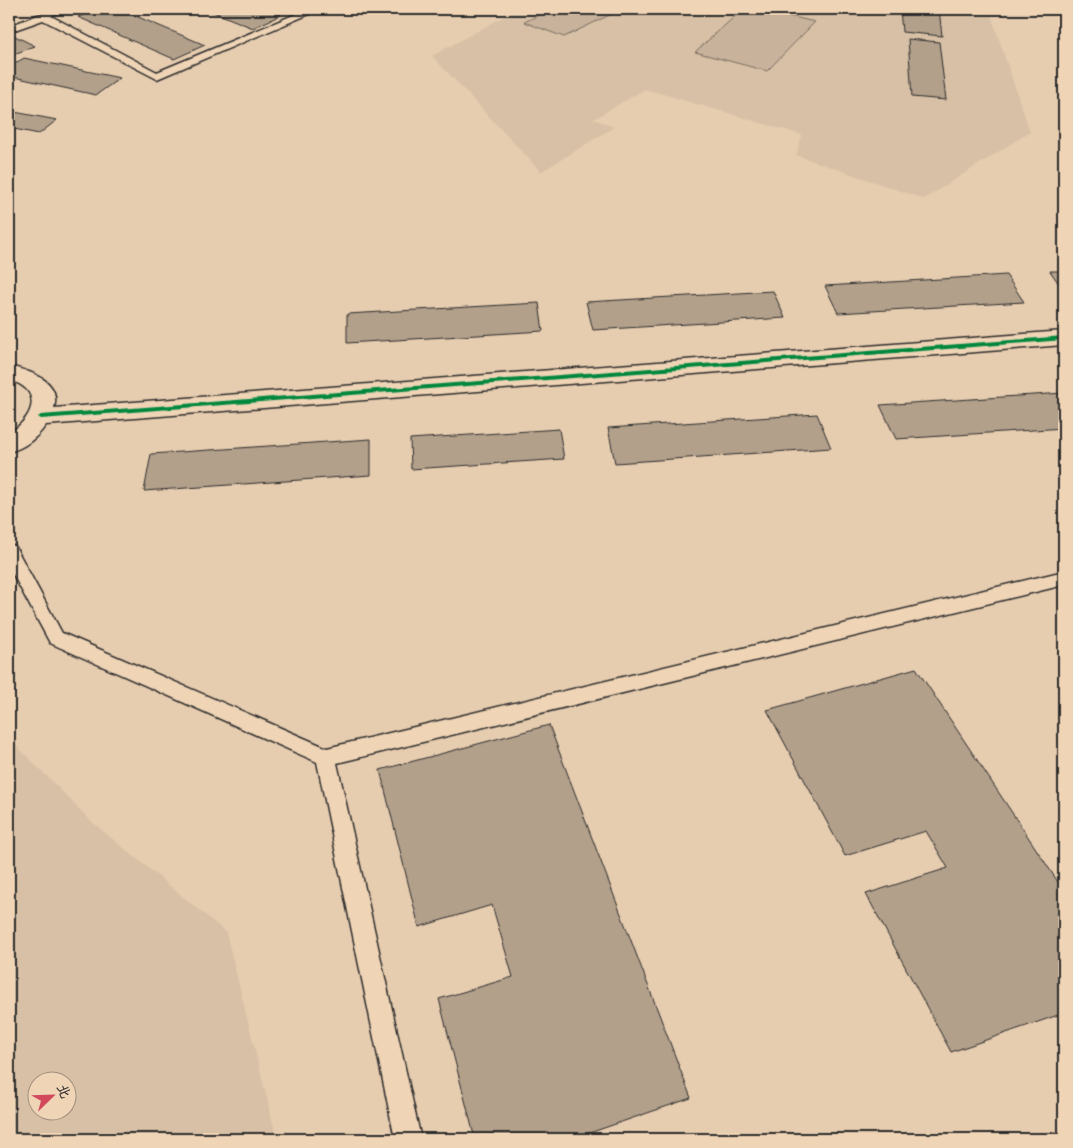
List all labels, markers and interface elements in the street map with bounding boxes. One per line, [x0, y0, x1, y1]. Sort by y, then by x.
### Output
north arrow [28, 1070, 78, 1120]
text: 北 [53, 1081, 76, 1101]

